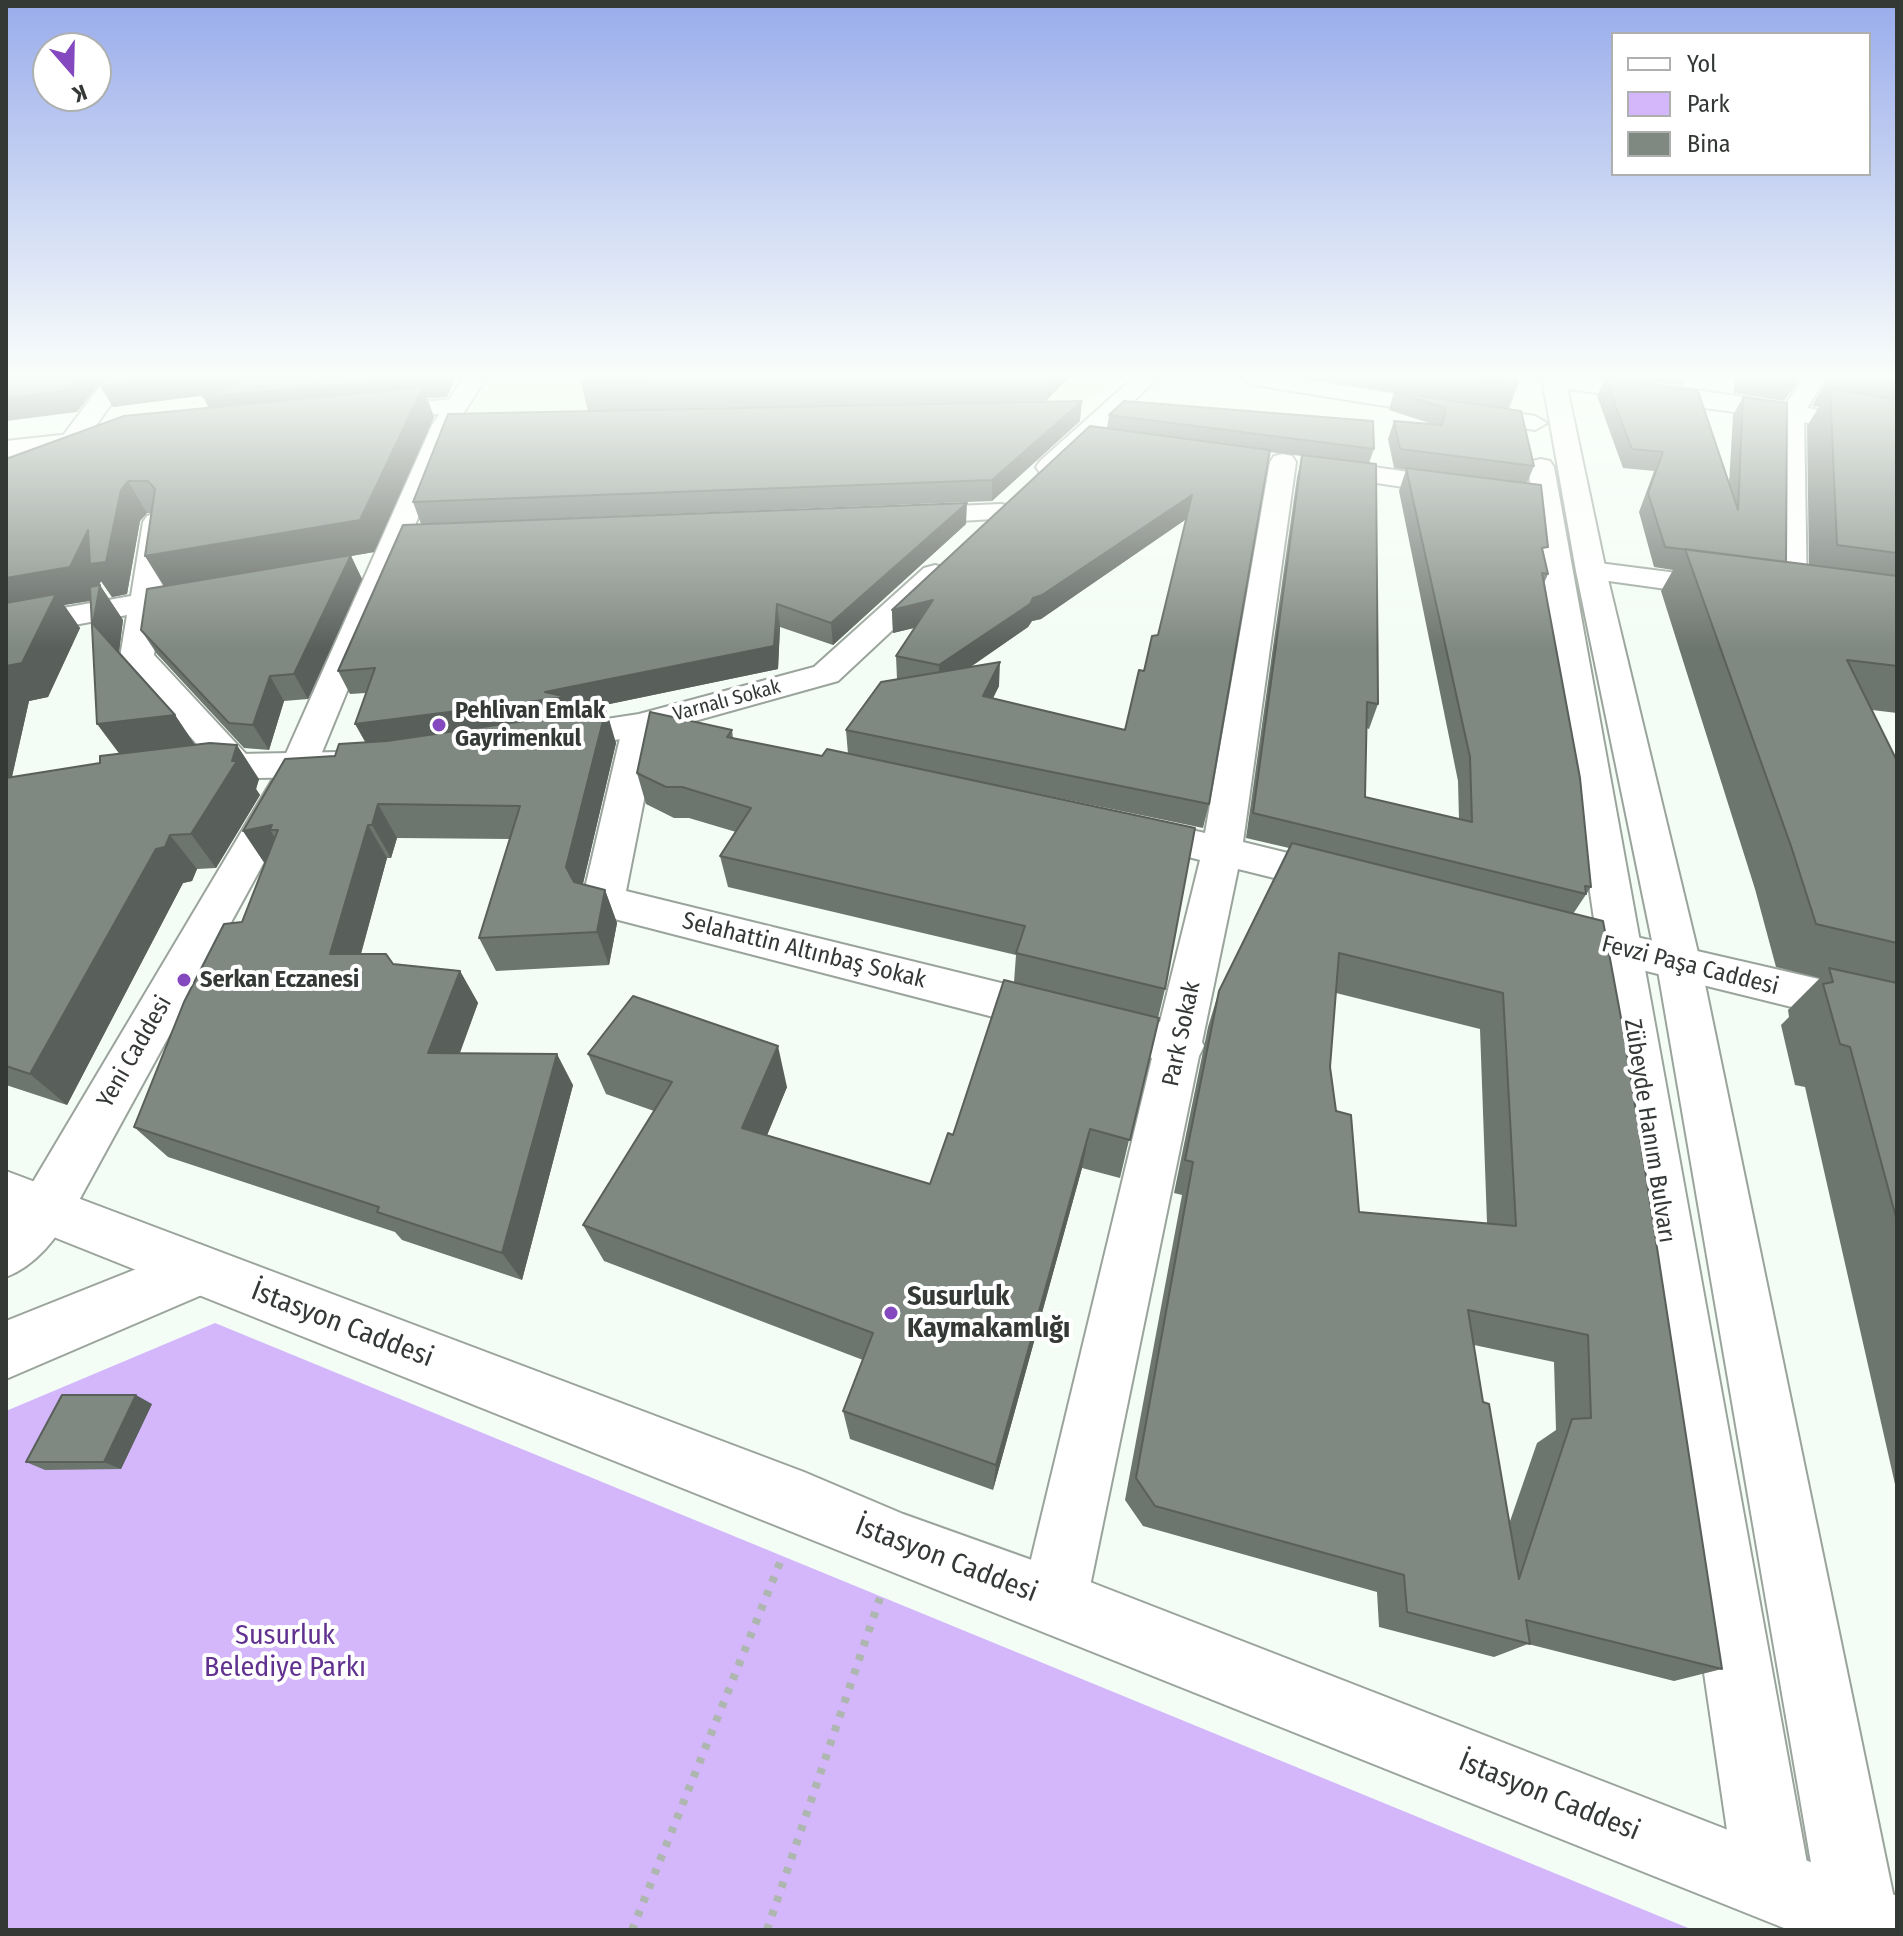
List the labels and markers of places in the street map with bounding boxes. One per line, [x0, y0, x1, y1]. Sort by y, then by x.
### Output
place label: Pehlivan Emlak Gayrimenkul [455, 697, 605, 753]
marker: Pehlivan Emlak Gayrimenkul [430, 716, 448, 734]
place label: Serkan Eczanesi [200, 966, 359, 994]
marker: Serkan Eczanesi [175, 971, 193, 989]
place label: Susurluk Kaymakamlığı [907, 1280, 1070, 1346]
marker: Susurluk Kaymakamlığı [882, 1304, 900, 1322]

